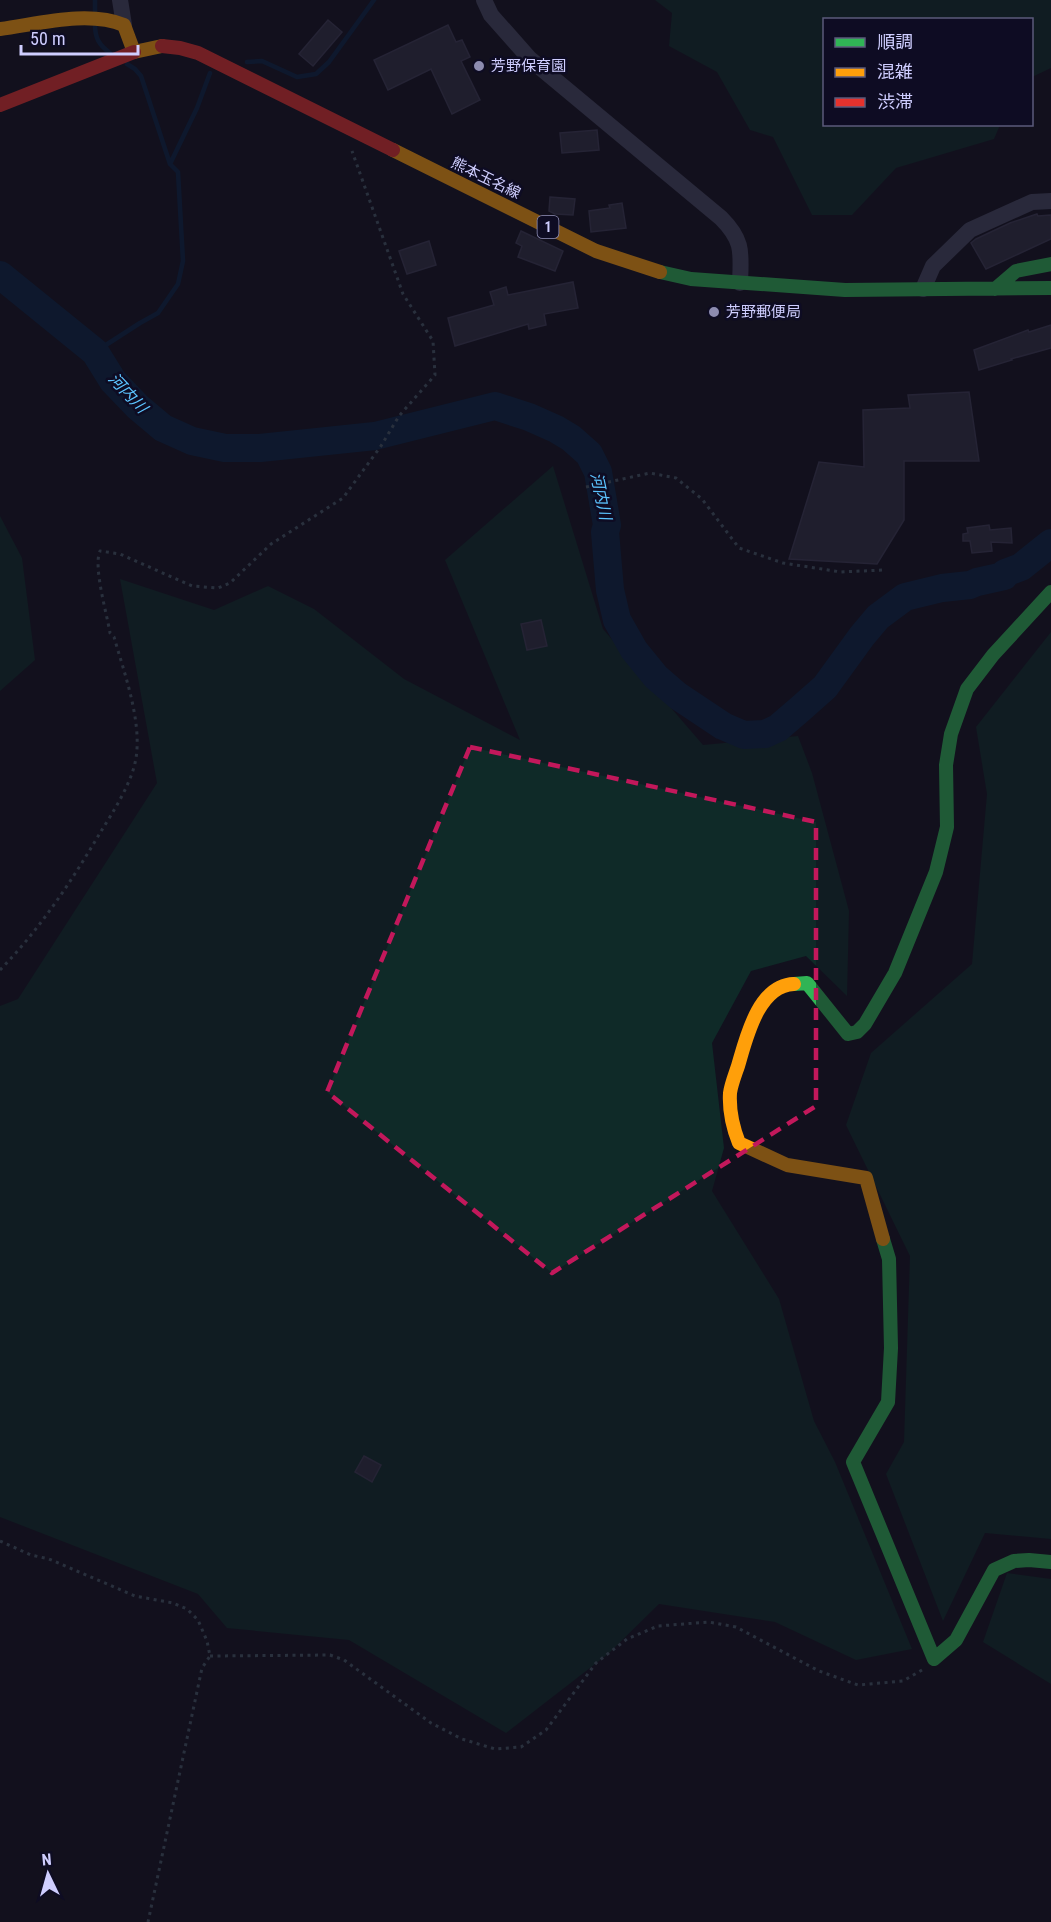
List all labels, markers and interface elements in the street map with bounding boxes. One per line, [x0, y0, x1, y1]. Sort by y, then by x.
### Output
scale bar [21, 18, 138, 56]
legend [823, 18, 1033, 126]
text: 50 m [30, 28, 65, 49]
text: 順調 [877, 31, 913, 52]
place label: 芳野保育園 [491, 57, 566, 75]
marker: 芳野保育園 [472, 59, 486, 73]
text: 混雑 [877, 61, 913, 82]
text: 渋滞 [877, 91, 913, 112]
street label: 熊本玉名線 [448, 153, 524, 203]
road number: 1 [538, 216, 558, 238]
place label: 芳野郵便局 [726, 303, 801, 321]
marker: 芳野郵便局 [707, 305, 721, 319]
water label: 河内川 [105, 369, 153, 418]
water label: 河内川 [587, 471, 616, 523]
north arrow [18, 1844, 78, 1904]
text: N [41, 1850, 52, 1869]

